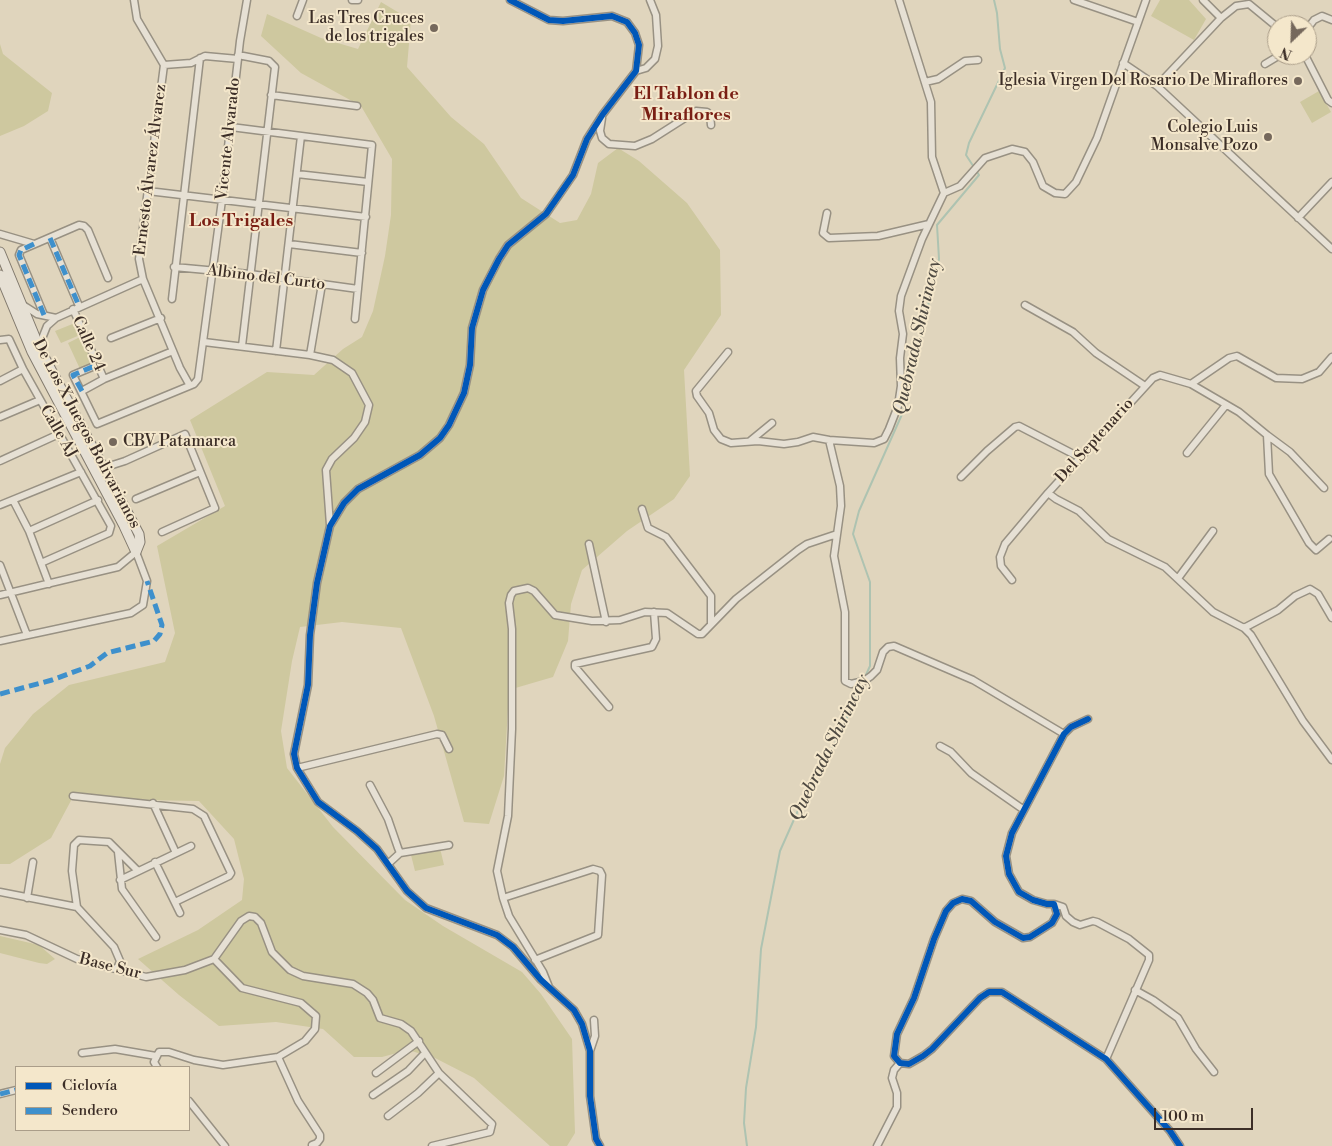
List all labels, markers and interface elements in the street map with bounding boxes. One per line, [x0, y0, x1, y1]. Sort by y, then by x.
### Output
place label: Las Tres Cruces de los trigales [309, 9, 424, 47]
north arrow [1267, 15, 1317, 65]
marker: Las Tres Cruces de los trigales [428, 22, 440, 34]
text: N [1278, 42, 1295, 63]
place label: Iglesia Virgen Del Rosario De Miraflores [999, 71, 1288, 91]
marker: Iglesia Virgen Del Rosario De Miraflores [1292, 75, 1304, 87]
street label: Vicente Alvarado [213, 77, 245, 201]
street label: Ernesto Álvarez Álvarez [131, 83, 171, 257]
district label: El Tablon de Miraflores [633, 84, 739, 126]
place label: Colegio Luis Monsalve Pozo [1151, 118, 1258, 156]
marker: Colegio Luis Monsalve Pozo [1262, 131, 1274, 143]
district label: Los Trigales [189, 211, 293, 233]
water label: Quebrada Shirincay [889, 257, 947, 417]
street label: Albino del Curto [206, 261, 326, 295]
street label: Calle 24 [67, 313, 109, 375]
street label: De Los X Juegos Bolivarianos [28, 336, 144, 532]
street label: Del Septenario [1052, 395, 1138, 487]
street label: Calle AJ [35, 402, 81, 462]
place label: CBV Patamarca [123, 432, 236, 452]
marker: CBV Patamarca [107, 436, 119, 448]
water label: Quebrada Shirincay [785, 671, 875, 825]
street label: Base Sur [77, 950, 143, 984]
legend [15, 1066, 190, 1131]
text: Ciclovía [62, 1076, 117, 1095]
scale bar [1157, 1098, 1256, 1130]
text: Sendero [62, 1101, 118, 1120]
text: 100 m [1162, 1107, 1204, 1126]

